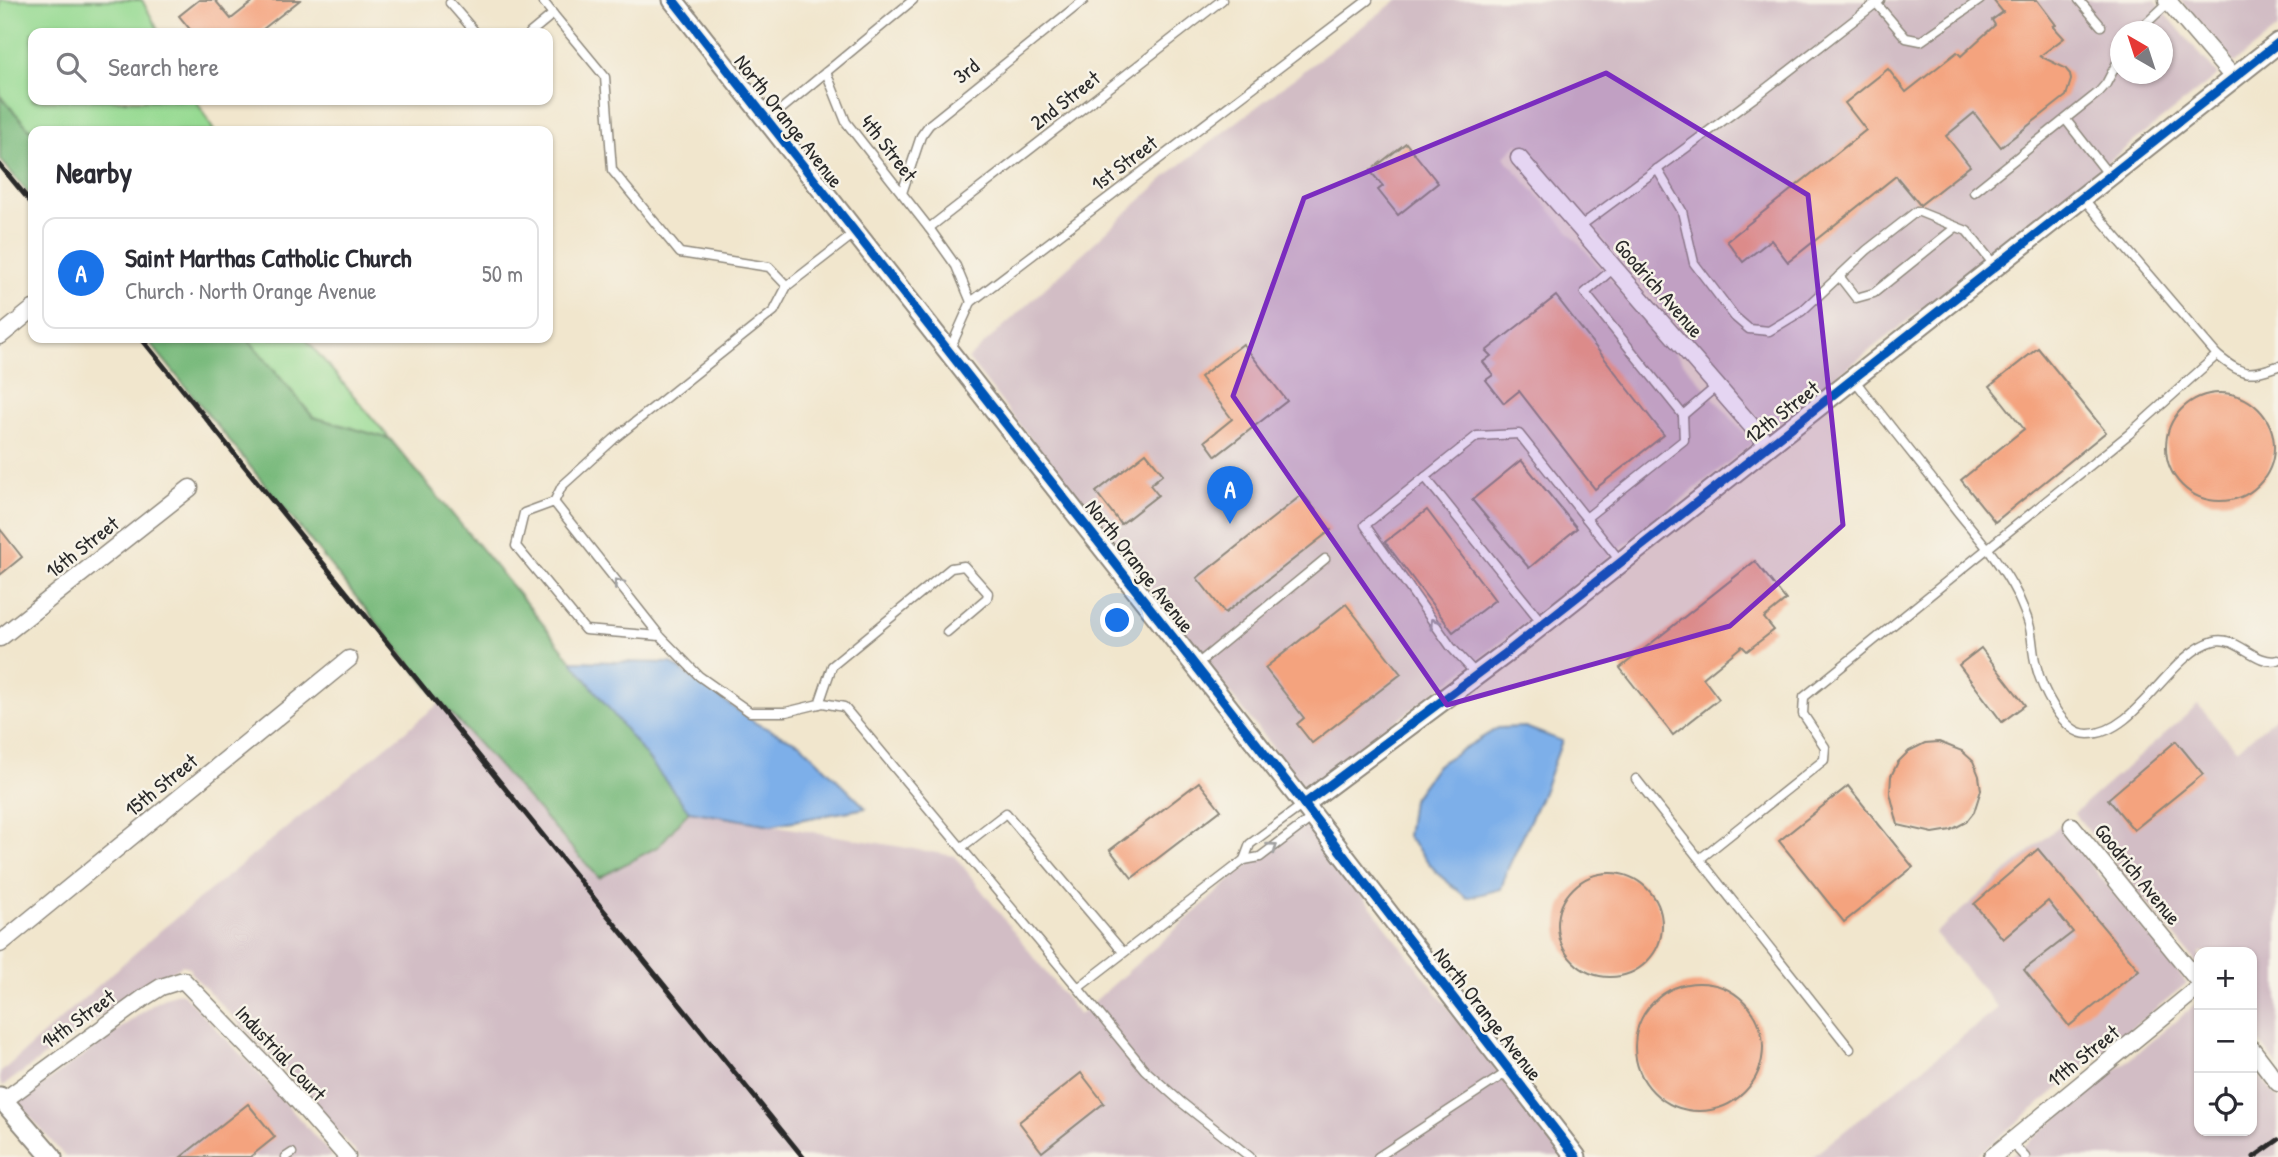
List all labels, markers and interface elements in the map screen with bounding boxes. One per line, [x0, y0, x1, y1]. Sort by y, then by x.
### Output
north arrow [2110, 21, 2173, 84]
search box [28, 28, 553, 105]
icon: search [52, 48, 90, 86]
street label: North Orange Avenue [728, 48, 850, 194]
text: Search here [108, 49, 219, 84]
street label: 3rd [947, 52, 985, 90]
street label: 2nd Street [1024, 63, 1107, 136]
street label: 4th Street [854, 108, 925, 188]
street label: 1st Street [1085, 128, 1164, 198]
text: Nearby [56, 152, 132, 192]
street label: Goodrich Avenue [1608, 232, 1710, 344]
text: Saint Marthas Catholic Church [125, 240, 412, 275]
text: A [75, 258, 87, 289]
text: 50 m [482, 258, 523, 289]
text: Church · North Orange Avenue [125, 275, 376, 306]
street label: 12th Street [1739, 373, 1826, 450]
pin: A [1207, 466, 1253, 524]
street label: North Orange Avenue [1079, 493, 1201, 639]
street label: 16th Street [39, 509, 125, 585]
one-way arrow [613, 578, 626, 590]
your location [1100, 603, 1134, 637]
one-way arrow [1430, 618, 1442, 631]
street label: 15th Street [118, 746, 204, 823]
street label: Goodrich Avenue [2088, 817, 2188, 931]
one-way arrow [1265, 843, 1278, 856]
street label: North Orange Avenue [1427, 941, 1549, 1087]
map controls [2194, 947, 2257, 1136]
button: + [2194, 947, 2257, 1010]
street label: 14th Street [35, 982, 122, 1056]
street label: Industrial Court [229, 999, 334, 1108]
button: − [2194, 1010, 2257, 1073]
street label: 11th Street [2041, 1017, 2126, 1094]
button: locate [2194, 1073, 2257, 1136]

